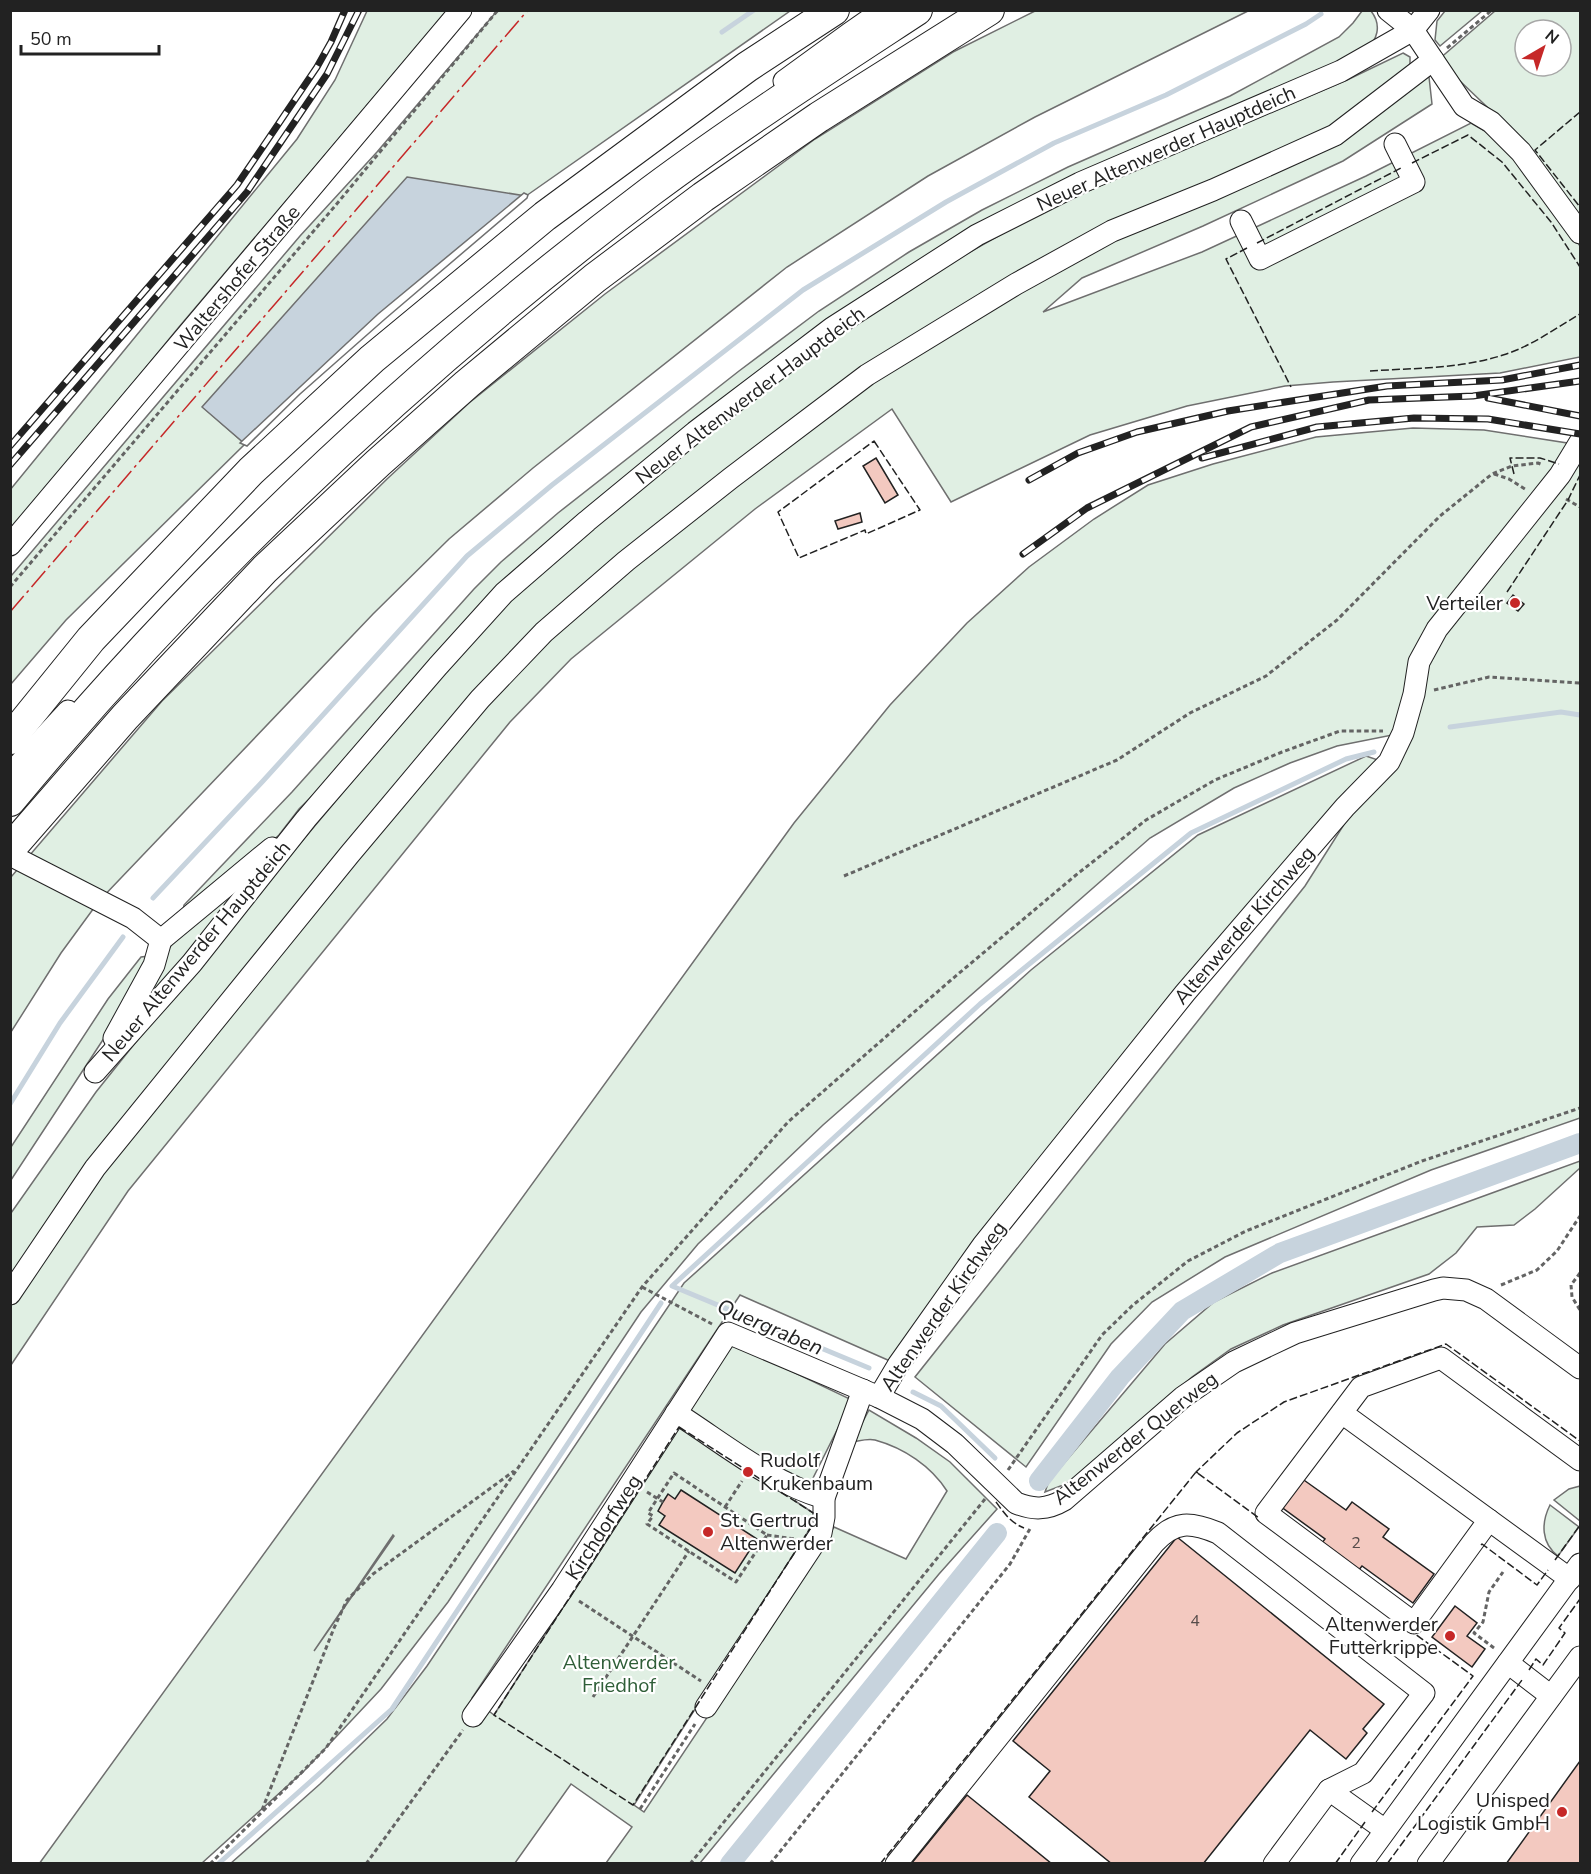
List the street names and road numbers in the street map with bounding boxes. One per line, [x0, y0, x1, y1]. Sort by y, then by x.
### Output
street label: Neuer Altenwerder Hauptdeich [1032, 79, 1300, 218]
street label: Waltershofer Straße [168, 200, 307, 357]
street label: Neuer Altenwerder Hauptdeich [630, 300, 871, 491]
street label: Neuer Altenwerder Hauptdeich [96, 835, 297, 1068]
street label: Altenwerder Kirchweg [1168, 840, 1321, 1010]
street label: Altenwerder Kirchweg [874, 1216, 1012, 1397]
street label: Altenwerder Querweg [1047, 1366, 1223, 1511]
street label: Kirchdorfweg [559, 1469, 648, 1585]

